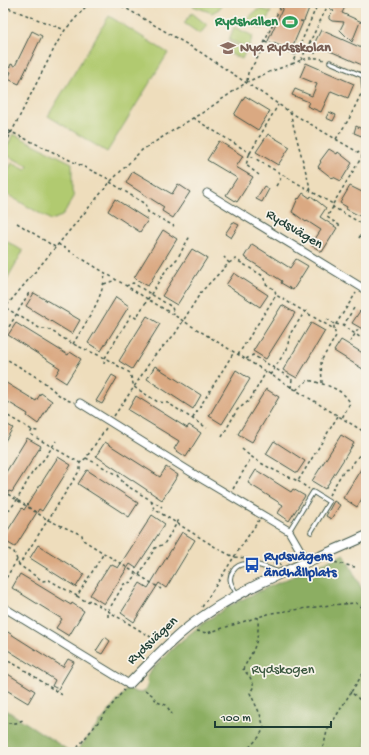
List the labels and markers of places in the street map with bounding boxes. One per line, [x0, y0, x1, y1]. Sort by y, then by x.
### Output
sports icon: Rydshallen [281, 13, 299, 31]
place label: Rydshallen [214, 14, 278, 31]
school or university icon: Nya Rydsskolan [219, 39, 237, 57]
place label: Nya Rydsskolan [240, 40, 331, 57]
place label: Rydsvägens ändhållplats [263, 549, 338, 582]
bus stop icon: Rydsvägens ändhållplats [243, 556, 261, 574]

